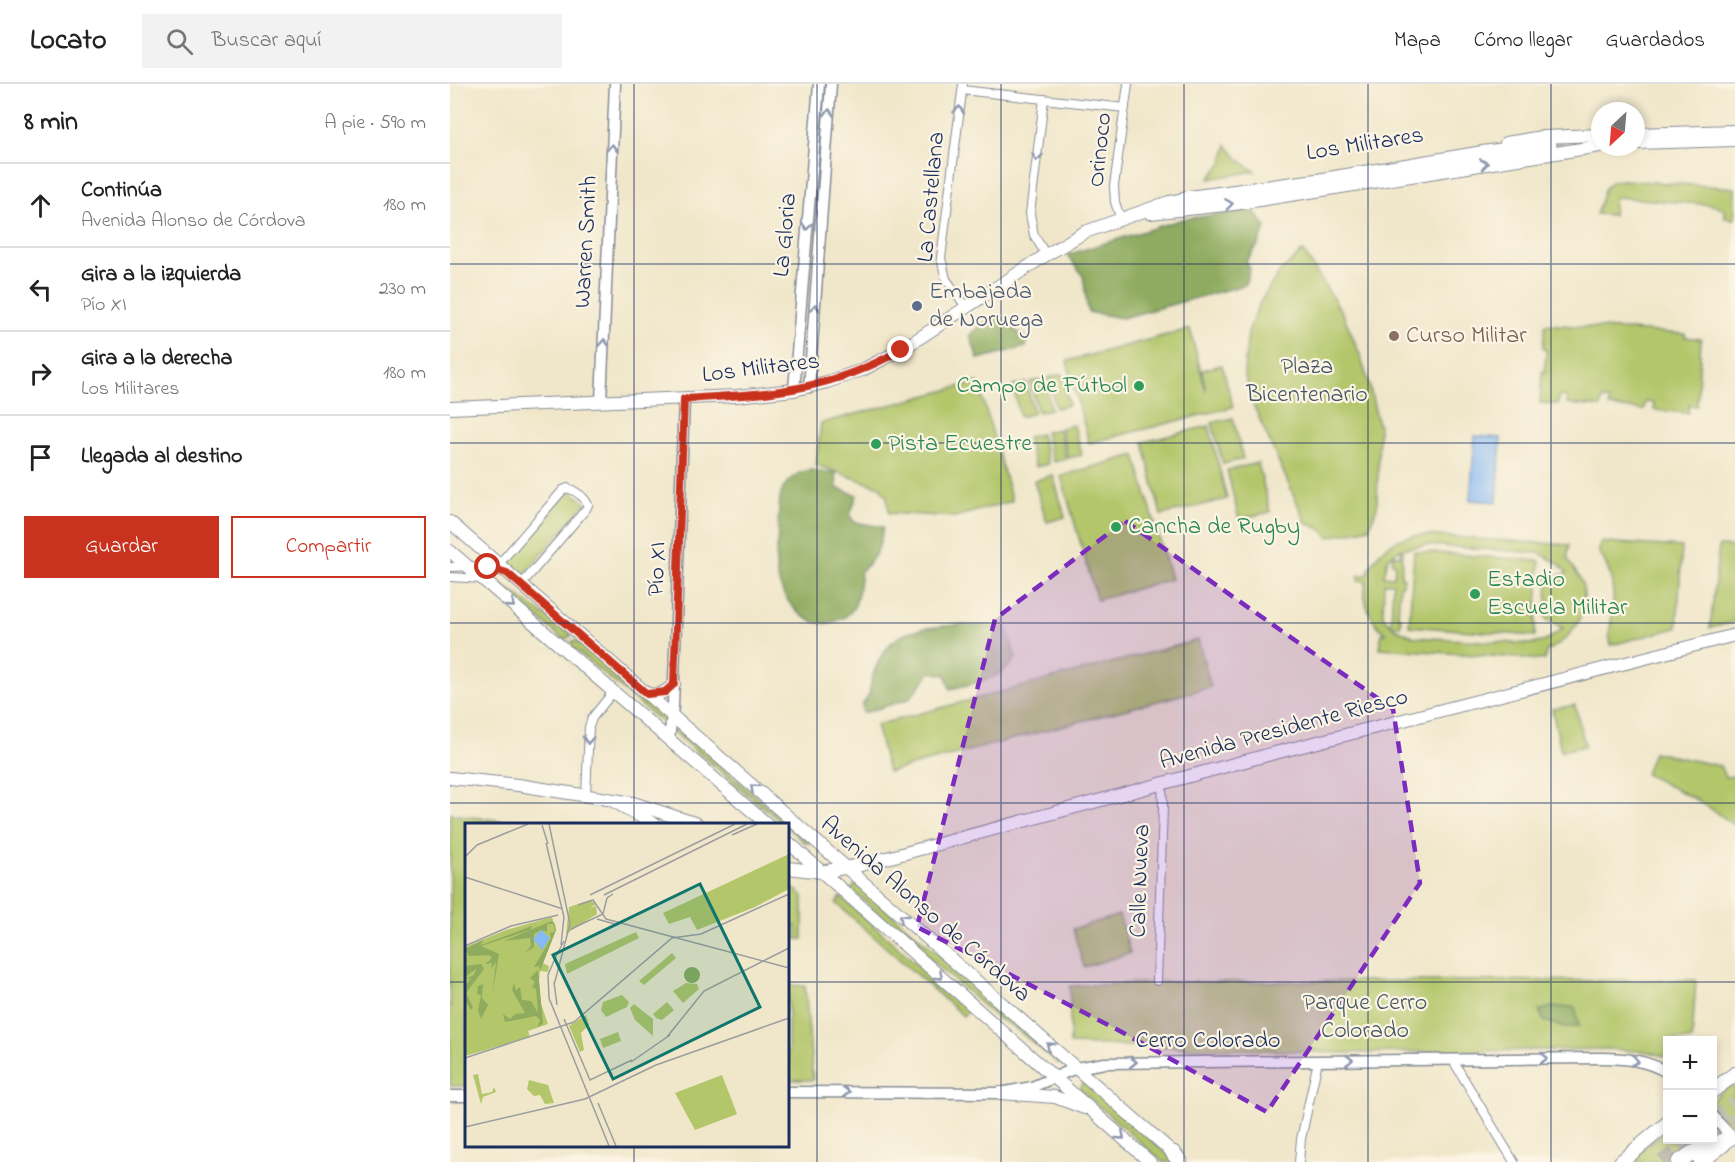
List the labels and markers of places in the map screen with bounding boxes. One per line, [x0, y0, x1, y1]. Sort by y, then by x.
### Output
place label: Embajada de Noruega [929, 275, 1044, 338]
marker: Embajada de Noruega [910, 299, 924, 313]
place label: Curso Militar [1406, 319, 1527, 354]
marker: Curso Militar [1387, 329, 1401, 343]
place label: Campo de Fútbol [956, 369, 1127, 404]
marker: Campo de Fútbol [1132, 379, 1146, 393]
place label: Pista Ecuestre [888, 427, 1032, 462]
marker: Pista Ecuestre [869, 437, 883, 451]
place label: Cancha de Rugby [1128, 510, 1300, 546]
marker: Cancha de Rugby [1109, 520, 1123, 534]
place label: Estadio Escuela Militar [1487, 563, 1628, 626]
marker: Estadio Escuela Militar [1468, 587, 1482, 601]

